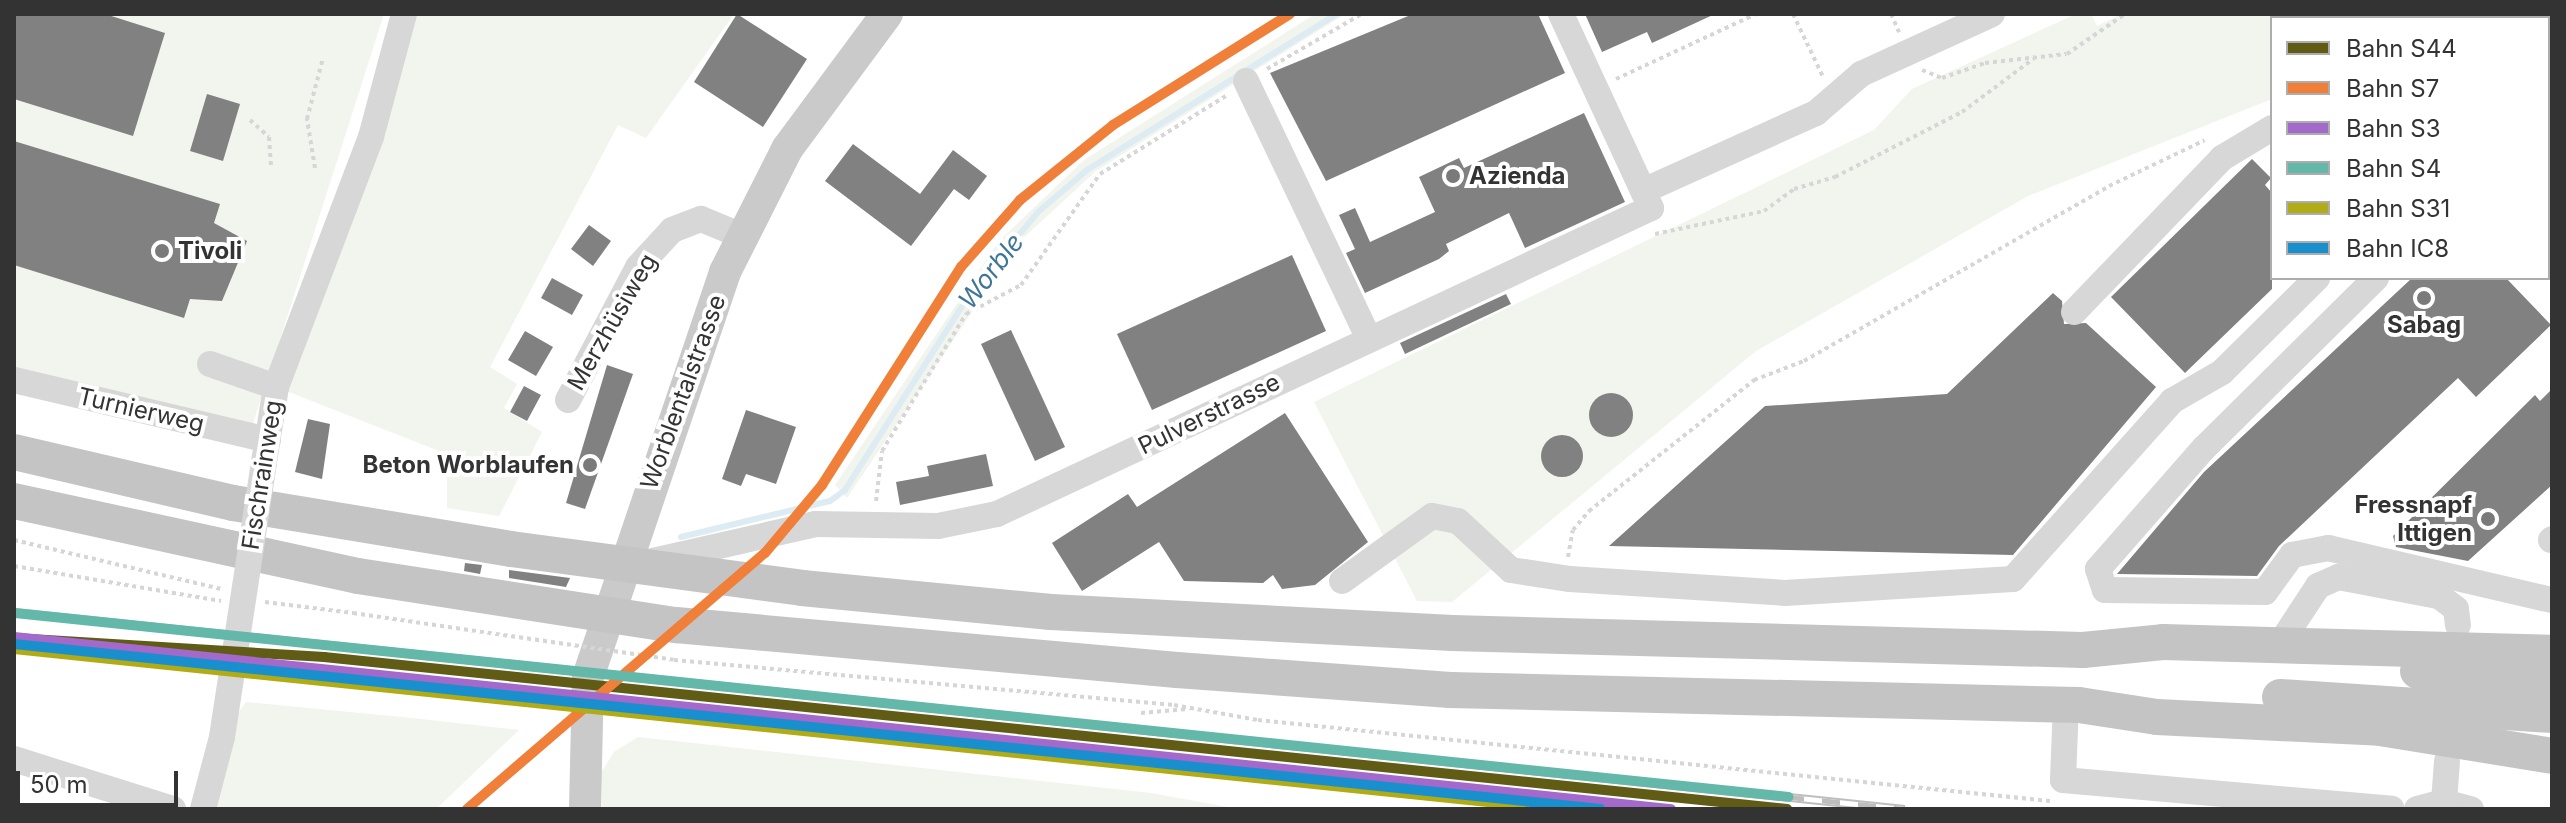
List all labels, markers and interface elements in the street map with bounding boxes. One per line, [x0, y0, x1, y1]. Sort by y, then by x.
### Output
legend [2270, 16, 2550, 280]
text: Bahn S44 [2346, 34, 2457, 63]
text: Bahn S7 [2346, 74, 2439, 103]
text: Bahn S3 [2346, 114, 2441, 143]
text: Bahn S4 [2346, 154, 2441, 183]
place label: Azienda [1469, 162, 1565, 190]
marker: Azienda [1444, 167, 1462, 185]
text: Bahn S31 [2346, 194, 2450, 223]
water label: Worble [952, 227, 1030, 315]
text: Bahn IC8 [2346, 234, 2449, 263]
place label: Tivoli [178, 237, 242, 265]
marker: Tivoli [153, 242, 171, 260]
street label: Merzhüsiweg [561, 249, 663, 395]
marker: Sabag [2415, 289, 2433, 307]
street label: Worblentalstrasse [634, 291, 732, 493]
place label: Sabag [2387, 311, 2461, 339]
street label: Pulverstrasse [1134, 367, 1284, 461]
street label: Turnierweg [75, 382, 207, 438]
street label: Fischrainweg [236, 398, 288, 552]
place label: Beton Worblaufen [363, 451, 574, 479]
marker: Beton Worblaufen [581, 456, 599, 474]
place label: Fressnapf Ittigen [2354, 491, 2472, 547]
marker: Fressnapf Ittigen [2479, 510, 2497, 528]
scale bar [20, 755, 182, 805]
text: 50 m [30, 770, 88, 799]

